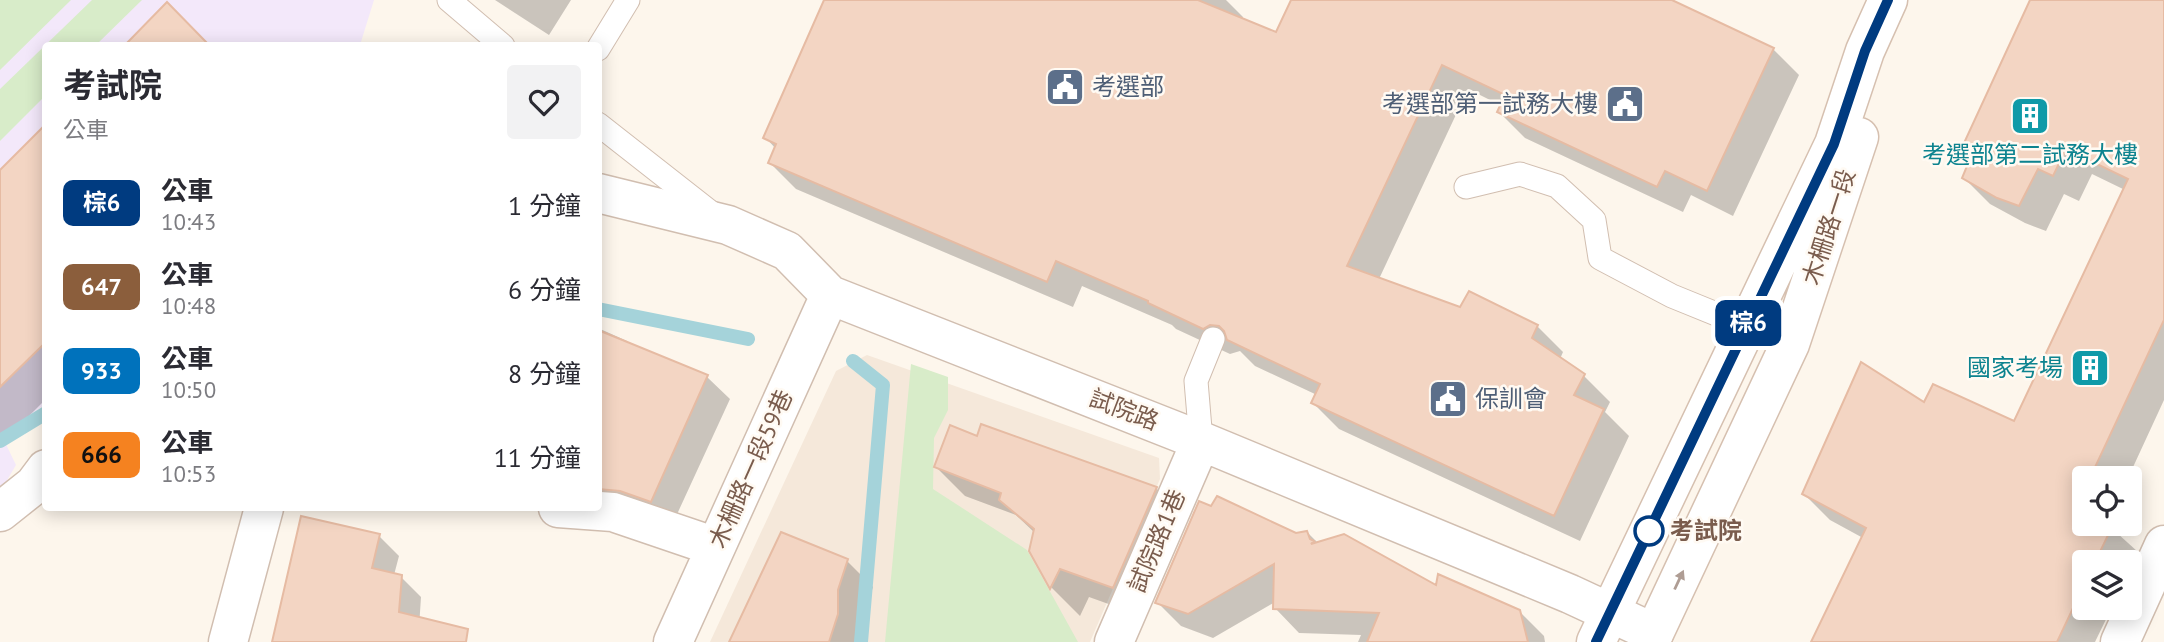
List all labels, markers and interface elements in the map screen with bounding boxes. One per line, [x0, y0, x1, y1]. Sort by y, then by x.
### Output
text: 考試院 [63, 63, 162, 106]
button: heart [507, 65, 581, 139]
public building icon: 考選部 [1044, 66, 1086, 108]
place label: 考選部 [1092, 71, 1164, 102]
public building icon: 考選部第一試務大樓 [1604, 83, 1646, 125]
place label: 考選部第一試務大樓 [1382, 88, 1598, 119]
building icon: 考選部第二試務大樓 [2009, 95, 2051, 137]
text: 公車 [63, 115, 109, 144]
place label: 考選部第二試務大樓 [1922, 139, 2138, 170]
street label: 木柵路一段 [1795, 165, 1862, 289]
text: 公車 [161, 174, 213, 207]
text: 棕6 [83, 187, 120, 218]
text: 1 分鐘 [508, 189, 581, 222]
text: 10:43 [161, 207, 216, 236]
text: 公車 [161, 258, 213, 291]
text: 647 [81, 271, 122, 302]
text: 6 分鐘 [508, 273, 581, 306]
text: 10:48 [161, 291, 216, 320]
line badge: 棕6 [1716, 300, 1780, 346]
text: 棕6 [1729, 307, 1767, 338]
text: 公車 [161, 342, 213, 375]
building icon: 國家考場 [2069, 347, 2111, 389]
place label: 國家考場 [1967, 352, 2063, 383]
text: 933 [81, 355, 122, 386]
text: 8 分鐘 [508, 357, 581, 390]
text: 10:50 [161, 375, 216, 404]
public building icon: 保訓會 [1427, 378, 1469, 420]
street label: 試院路 [1085, 382, 1163, 437]
place label: 保訓會 [1475, 383, 1547, 414]
street label: 木柵路一段59巷 [702, 385, 799, 553]
text: 公車 [161, 426, 213, 459]
text: 666 [81, 439, 122, 470]
text: 11 分鐘 [494, 441, 581, 474]
text: 10:53 [161, 459, 216, 488]
map controls [2072, 466, 2142, 620]
button: locate [2072, 466, 2142, 536]
street label: 試院路1巷 [1121, 485, 1192, 597]
place label: 考試院 [1670, 515, 1742, 546]
marker: 考試院 [1634, 516, 1664, 546]
button: layers [2072, 550, 2142, 620]
one-way arrow [1673, 570, 1685, 590]

